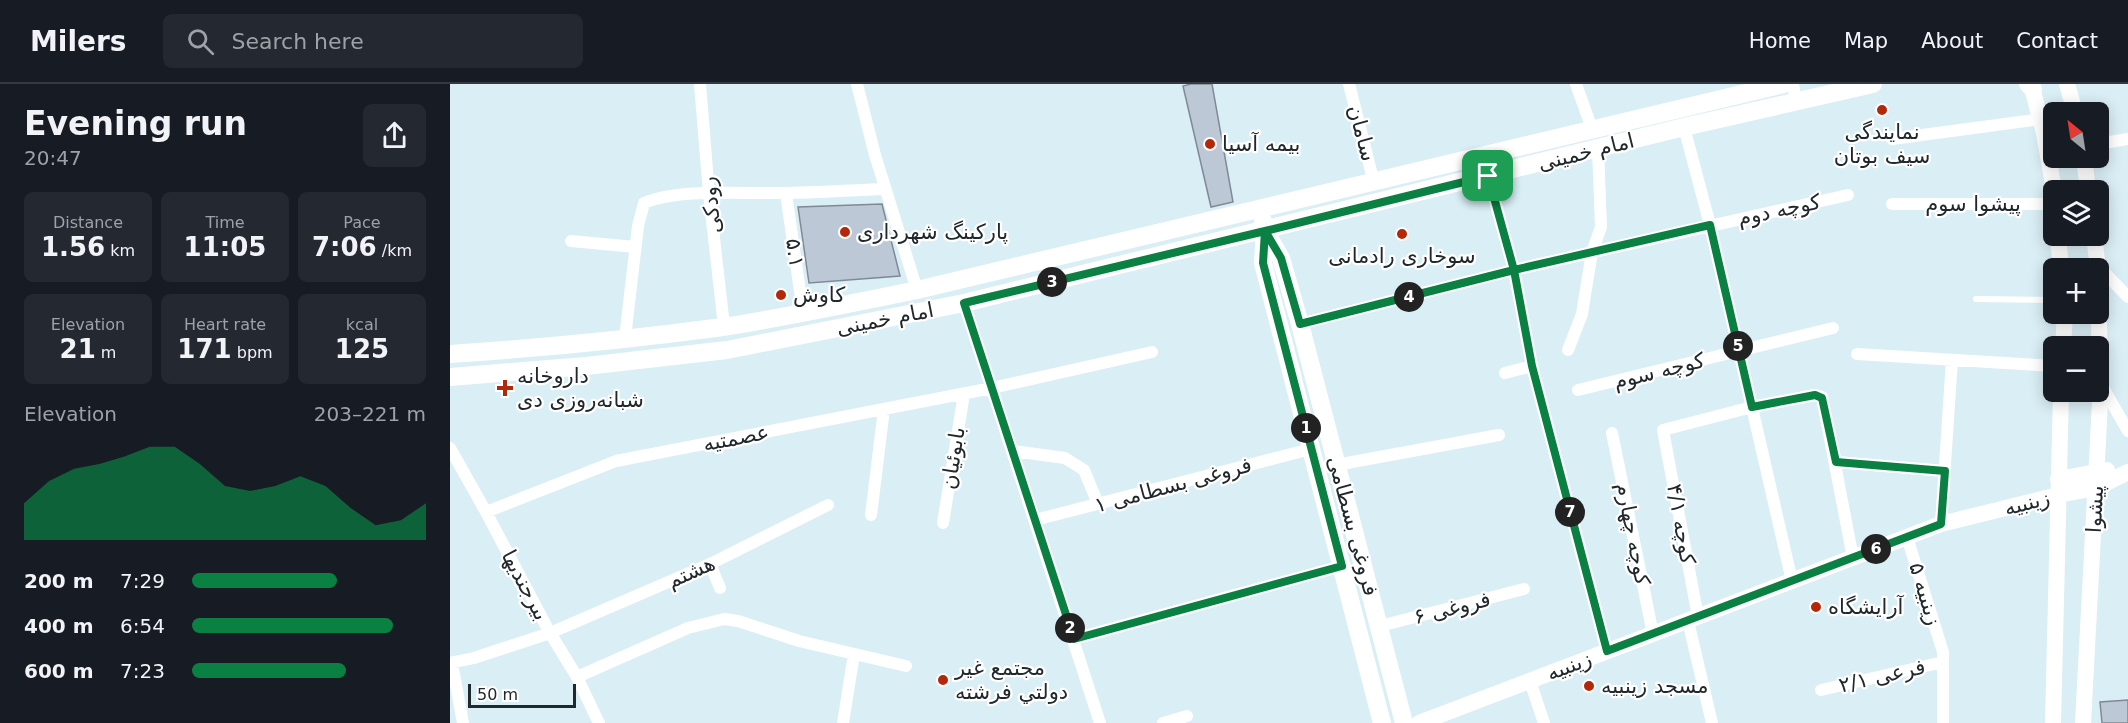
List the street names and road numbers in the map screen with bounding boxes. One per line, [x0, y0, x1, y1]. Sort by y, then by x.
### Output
street label: سامان [1343, 102, 1381, 164]
street label: امام خمینی [1535, 128, 1637, 176]
street label: رودکی [696, 175, 726, 235]
street label: کوچه دوم [1735, 190, 1823, 230]
street label: پیشوا سوم [1925, 192, 2021, 216]
street label: ۵.۱ [781, 237, 809, 269]
street label: امام خمینی [834, 298, 936, 340]
street label: کوچه سوم [1611, 348, 1707, 394]
street label: عصمتیه [701, 420, 771, 456]
street label: بابوئیان [936, 425, 970, 491]
street label: فروغی بسطامی ۱ [1092, 452, 1254, 518]
street label: فروغی بسطامی [1323, 453, 1383, 599]
street label: کوچه چهارم [1611, 481, 1655, 587]
street label: کوچه ۴/۱ [1662, 482, 1700, 566]
street label: پیشوا [2082, 484, 2108, 533]
street label: زینبیه [2002, 486, 2052, 520]
street label: بیرجندیها [497, 546, 553, 624]
street label: هشتم [663, 551, 719, 594]
street label: زینبیه ۵ [1904, 560, 1946, 628]
street label: فروغی ۶ [1411, 587, 1493, 629]
street label: زینبیه [1543, 647, 1595, 685]
street label: فرعی ۲/۱ [1836, 654, 1928, 698]

